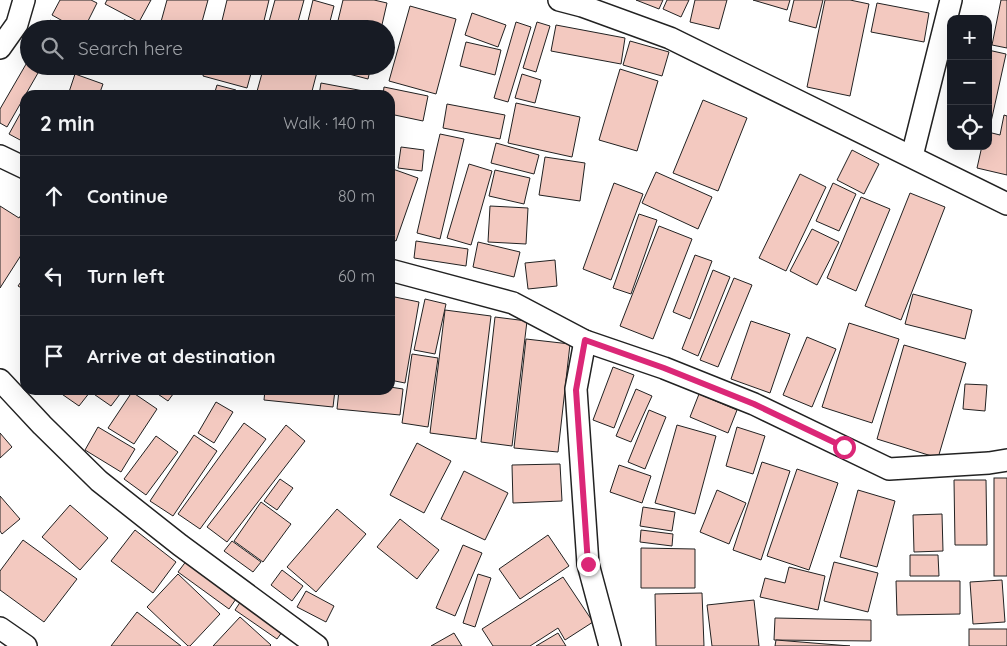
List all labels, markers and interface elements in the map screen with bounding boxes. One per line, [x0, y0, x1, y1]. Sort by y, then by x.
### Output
map controls [947, 15, 992, 150]
button: + [947, 15, 992, 60]
search box [20, 20, 395, 75]
icon: search [38, 34, 66, 62]
text: Search here [78, 36, 183, 60]
button: − [947, 60, 992, 105]
button: locate [947, 105, 992, 150]
text: 2 min [40, 110, 95, 136]
text: Walk · 140 m [283, 113, 375, 133]
icon: ahead [40, 182, 68, 210]
text: Continue [87, 184, 168, 208]
text: 80 m [338, 186, 375, 206]
icon: left [40, 262, 68, 290]
text: Turn left [87, 264, 165, 288]
text: 60 m [338, 266, 375, 286]
icon: arrive [40, 342, 68, 370]
text: Arrive at destination [87, 344, 276, 368]
route start [833, 436, 856, 459]
route end [577, 553, 600, 576]

